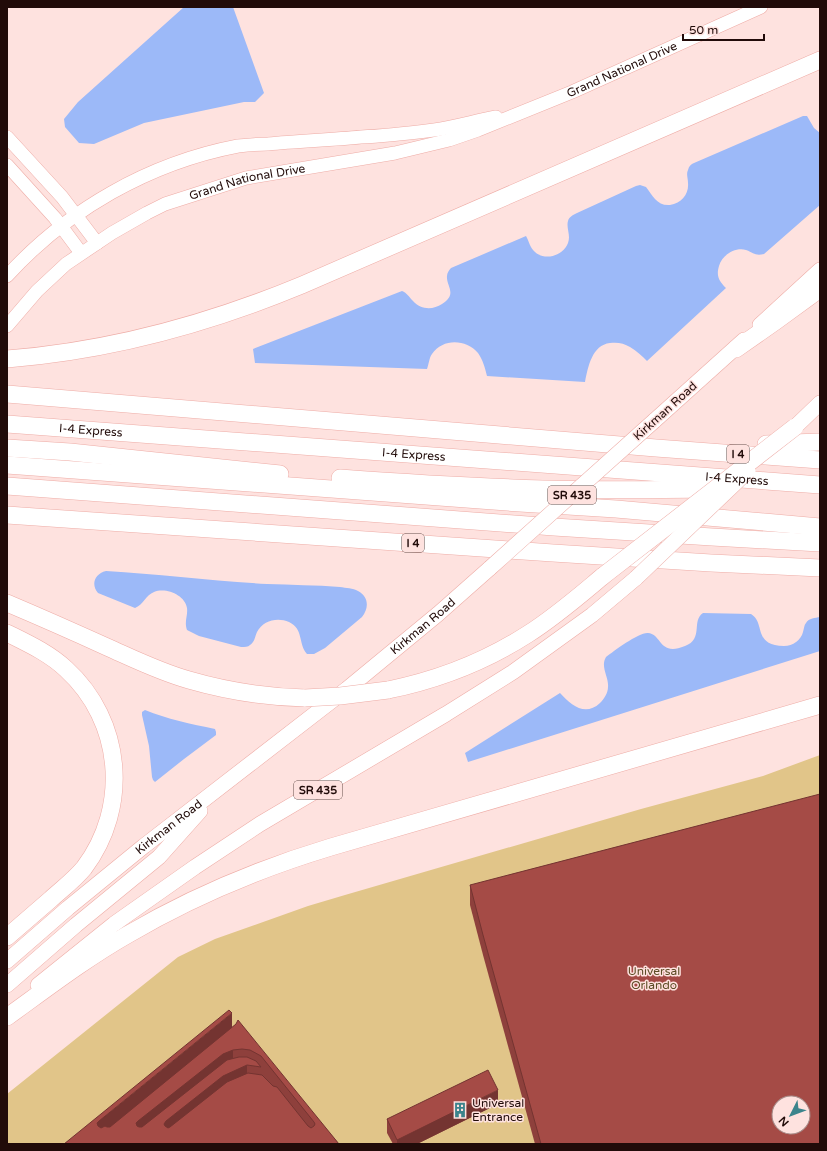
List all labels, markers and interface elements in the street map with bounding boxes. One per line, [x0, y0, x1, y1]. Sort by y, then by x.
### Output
scale bar [683, 16, 764, 42]
text: 50 m [689, 23, 718, 37]
street label: Grand National Drive [565, 39, 679, 100]
street label: Grand National Drive [187, 161, 307, 203]
street label: Kirkman Road [630, 379, 700, 443]
street label: I-4 Express [59, 421, 123, 440]
street label: I-4 Express [382, 445, 446, 464]
road number: I 4 [727, 445, 749, 463]
street label: I-4 Express [705, 469, 769, 488]
road number: SR 435 [548, 486, 596, 504]
road number: I 4 [402, 534, 424, 552]
street label: Kirkman Road [387, 595, 458, 657]
road number: SR 435 [294, 781, 342, 799]
street label: Kirkman Road [132, 797, 205, 857]
park label: Universal Orlando [628, 964, 680, 992]
north arrow [771, 1095, 811, 1135]
place label: Universal Entrance [472, 1096, 524, 1124]
building icon: Universal Entrance [451, 1101, 469, 1119]
text: N [776, 1114, 792, 1129]

